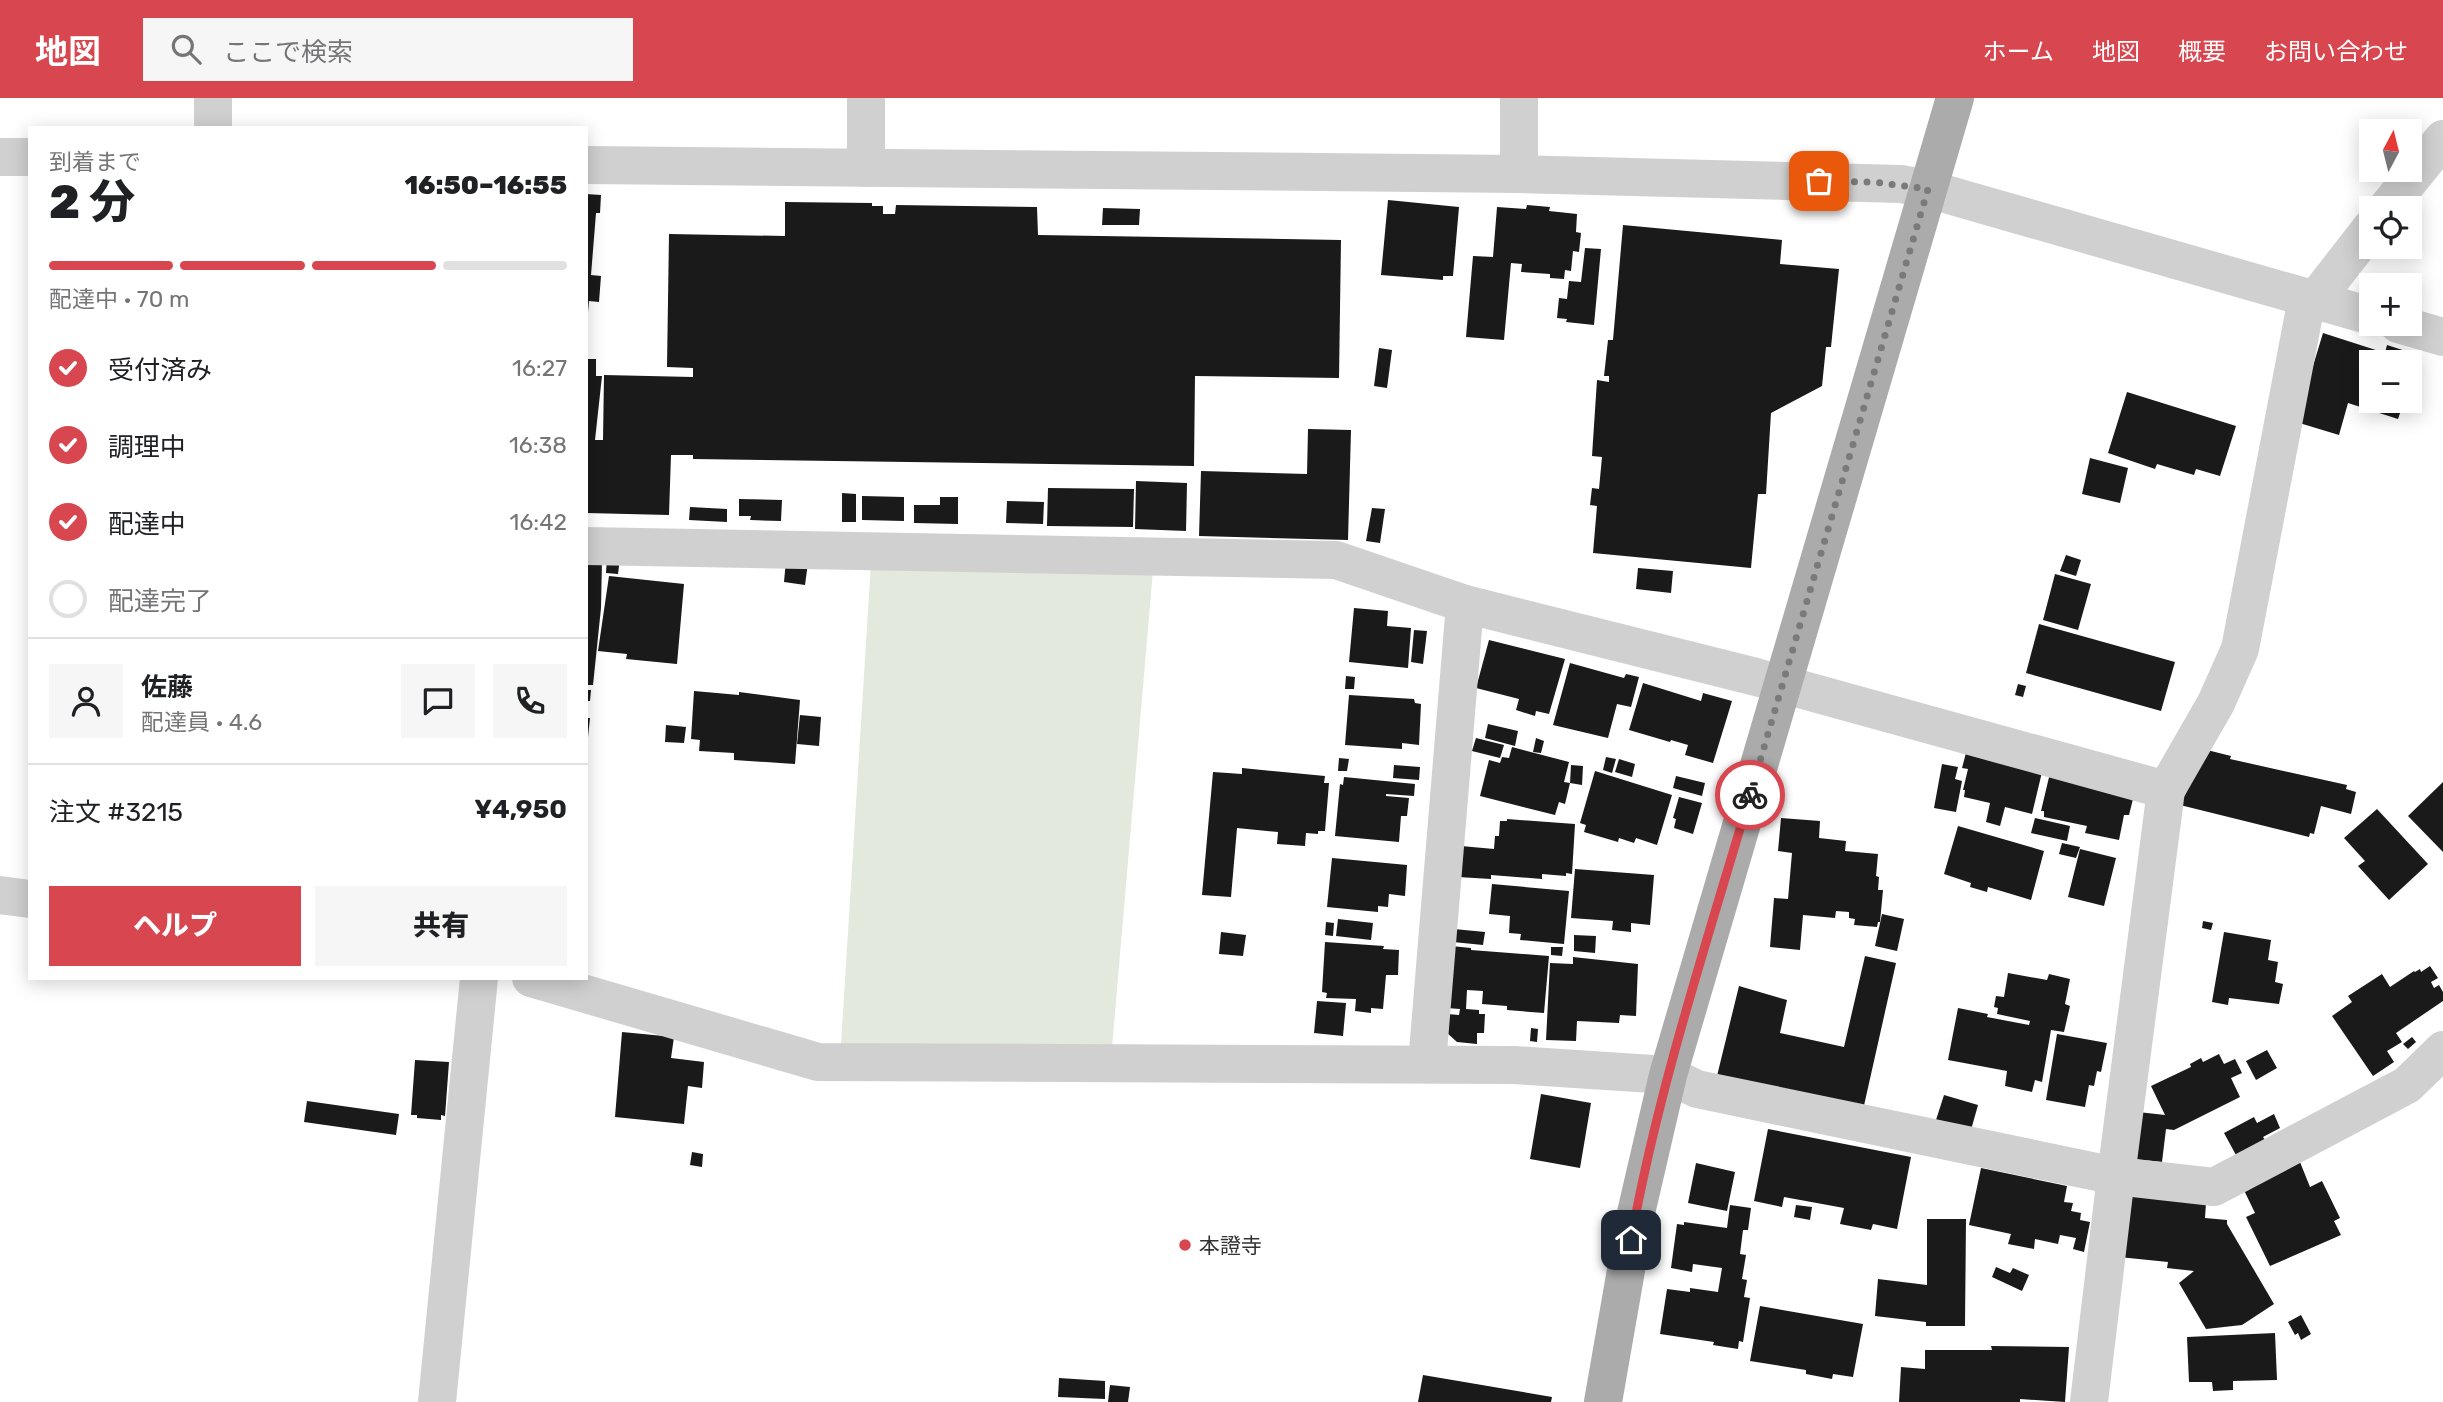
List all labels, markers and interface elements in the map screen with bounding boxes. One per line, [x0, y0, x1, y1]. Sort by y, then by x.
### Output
search box [143, 18, 633, 81]
icon: search [167, 30, 205, 68]
text: 地図 [35, 32, 101, 71]
text: ここで検索 [223, 37, 353, 68]
text: ホーム [1983, 38, 2054, 66]
text: 地図 [2092, 38, 2140, 66]
text: 概要 [2178, 38, 2226, 66]
text: お問い合わせ [2264, 38, 2408, 66]
north arrow [2359, 119, 2422, 182]
map controls [2359, 119, 2422, 413]
text: 到着まで [49, 148, 141, 176]
pin [1789, 151, 1849, 211]
icon: bag [1800, 162, 1838, 200]
text: 16:50–16:55 [404, 170, 567, 201]
text: 2 分 [49, 175, 135, 230]
button: locate [2359, 196, 2422, 259]
button: + [2359, 273, 2422, 336]
text: 配達中 · 70 m [49, 285, 189, 313]
icon: check [49, 349, 87, 387]
button: − [2359, 350, 2422, 413]
text: 16:27 [512, 354, 567, 382]
text: 受付済み [108, 355, 212, 386]
icon: check [49, 426, 87, 464]
text: 16:38 [509, 431, 567, 459]
text: 調理中 [108, 432, 186, 463]
icon: check [49, 503, 87, 541]
text: 16:42 [510, 508, 567, 536]
text: 配達中 [108, 509, 186, 540]
text: 配達完了 [108, 586, 212, 617]
button: person [49, 664, 123, 738]
button: chat [401, 664, 475, 738]
button: phone [493, 664, 567, 738]
text: 佐藤 [141, 672, 193, 703]
text: 配達員 · 4.6 [141, 708, 262, 736]
courier [1715, 760, 1785, 830]
icon: bike [1731, 776, 1769, 814]
text: ¥4,950 [474, 794, 567, 825]
text: 注文 #3215 [49, 797, 183, 828]
button: ヘルプ [49, 886, 301, 966]
button: 共有 [315, 886, 567, 966]
pin [1601, 1210, 1661, 1270]
icon: home [1612, 1221, 1650, 1259]
place label: 本證寺 [1199, 1233, 1262, 1258]
marker: 本證寺 [1177, 1237, 1193, 1253]

